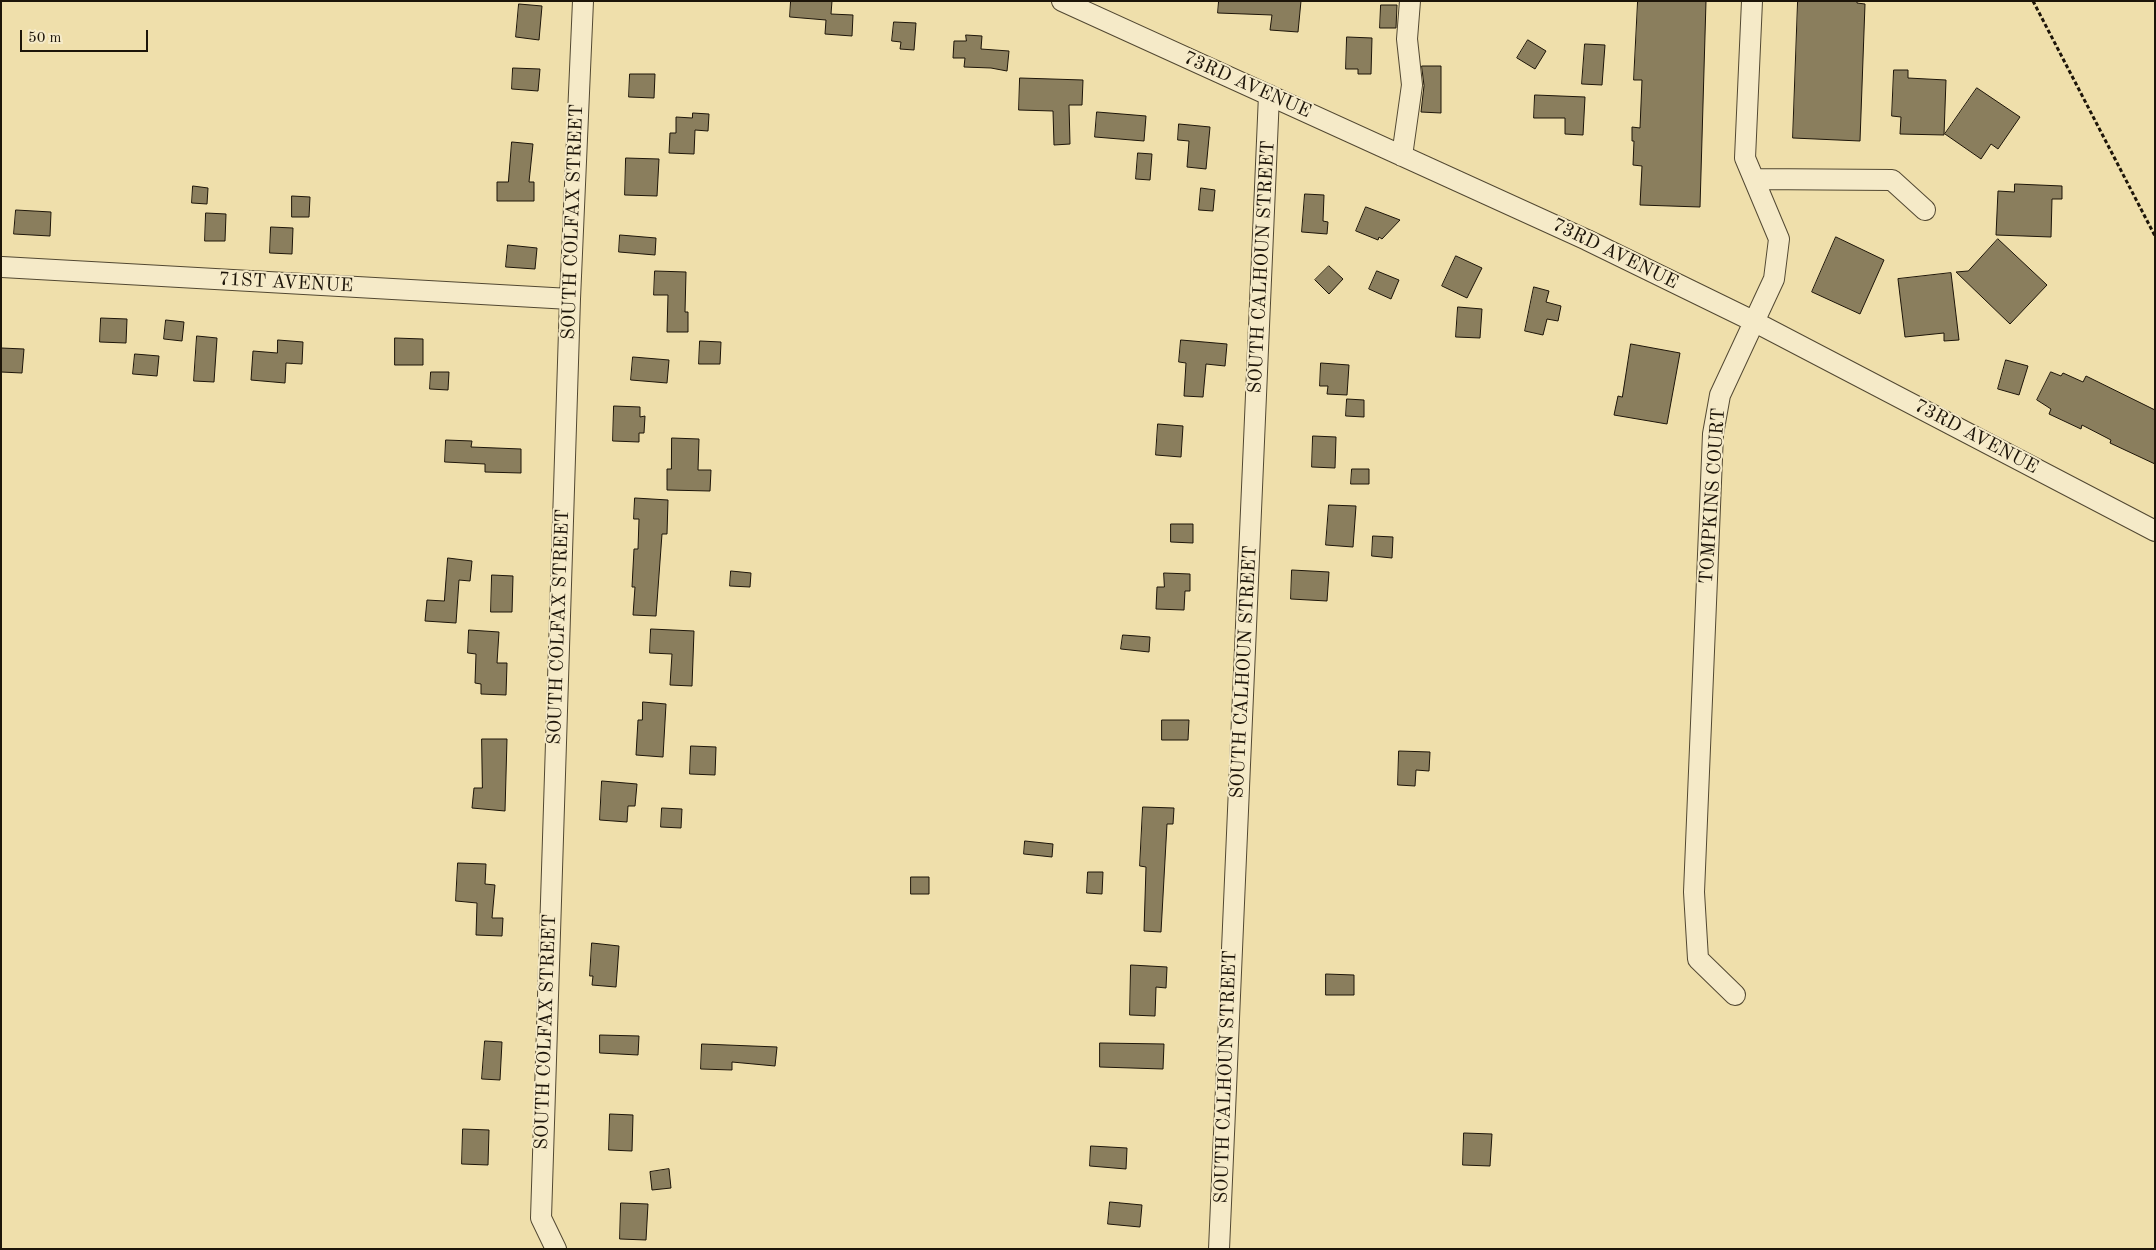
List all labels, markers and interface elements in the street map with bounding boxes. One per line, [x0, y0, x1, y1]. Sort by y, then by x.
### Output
scale bar [22, 20, 150, 52]
text: 50 m [28, 31, 62, 46]
street label: 73RD AVENUE [1180, 47, 1314, 123]
street label: SOUTH COLFAX STREET [557, 104, 589, 340]
street label: SOUTH CALHOUN STREET [1244, 140, 1280, 394]
street label: 73RD AVENUE [1548, 214, 1682, 294]
street label: 71ST AVENUE [218, 268, 354, 298]
street label: 73RD AVENUE [1910, 395, 2042, 479]
street label: TOMPKINS COURT [1695, 407, 1731, 585]
street label: SOUTH COLFAX STREET [543, 509, 575, 745]
street label: SOUTH CALHOUN STREET [1226, 545, 1262, 799]
street label: SOUTH COLFAX STREET [530, 914, 562, 1150]
street label: SOUTH CALHOUN STREET [1210, 950, 1242, 1204]

